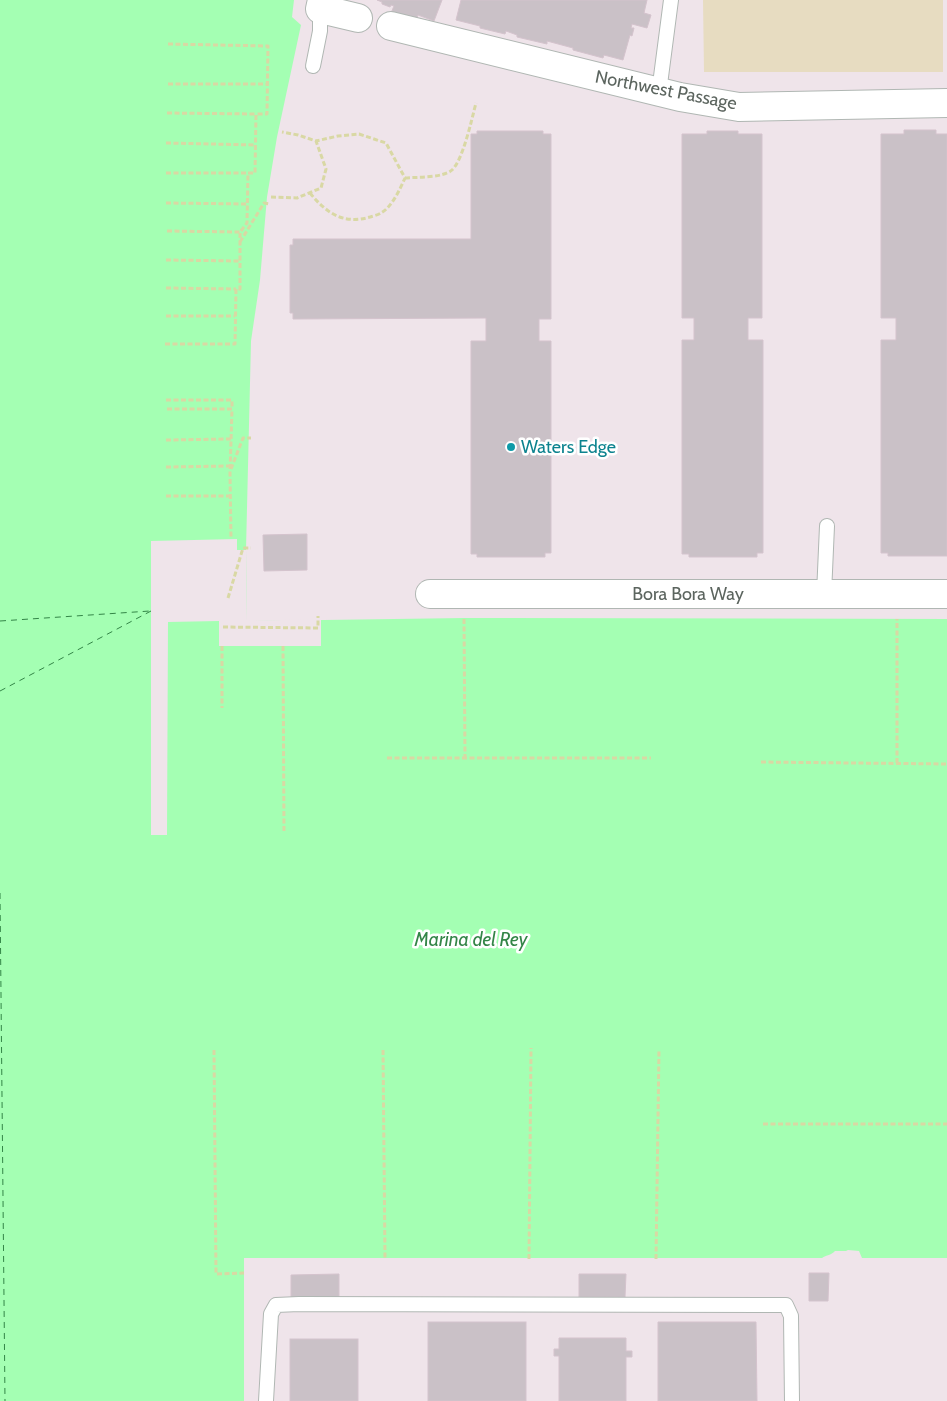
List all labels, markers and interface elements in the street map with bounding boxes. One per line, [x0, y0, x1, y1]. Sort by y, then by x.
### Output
street label: Northwest Passage [593, 65, 739, 115]
place label: Waters Edge [521, 436, 616, 458]
marker: Waters Edge [505, 441, 517, 453]
street label: Bora Bora Way [632, 583, 744, 605]
water label: Marina del Rey [414, 928, 529, 951]

